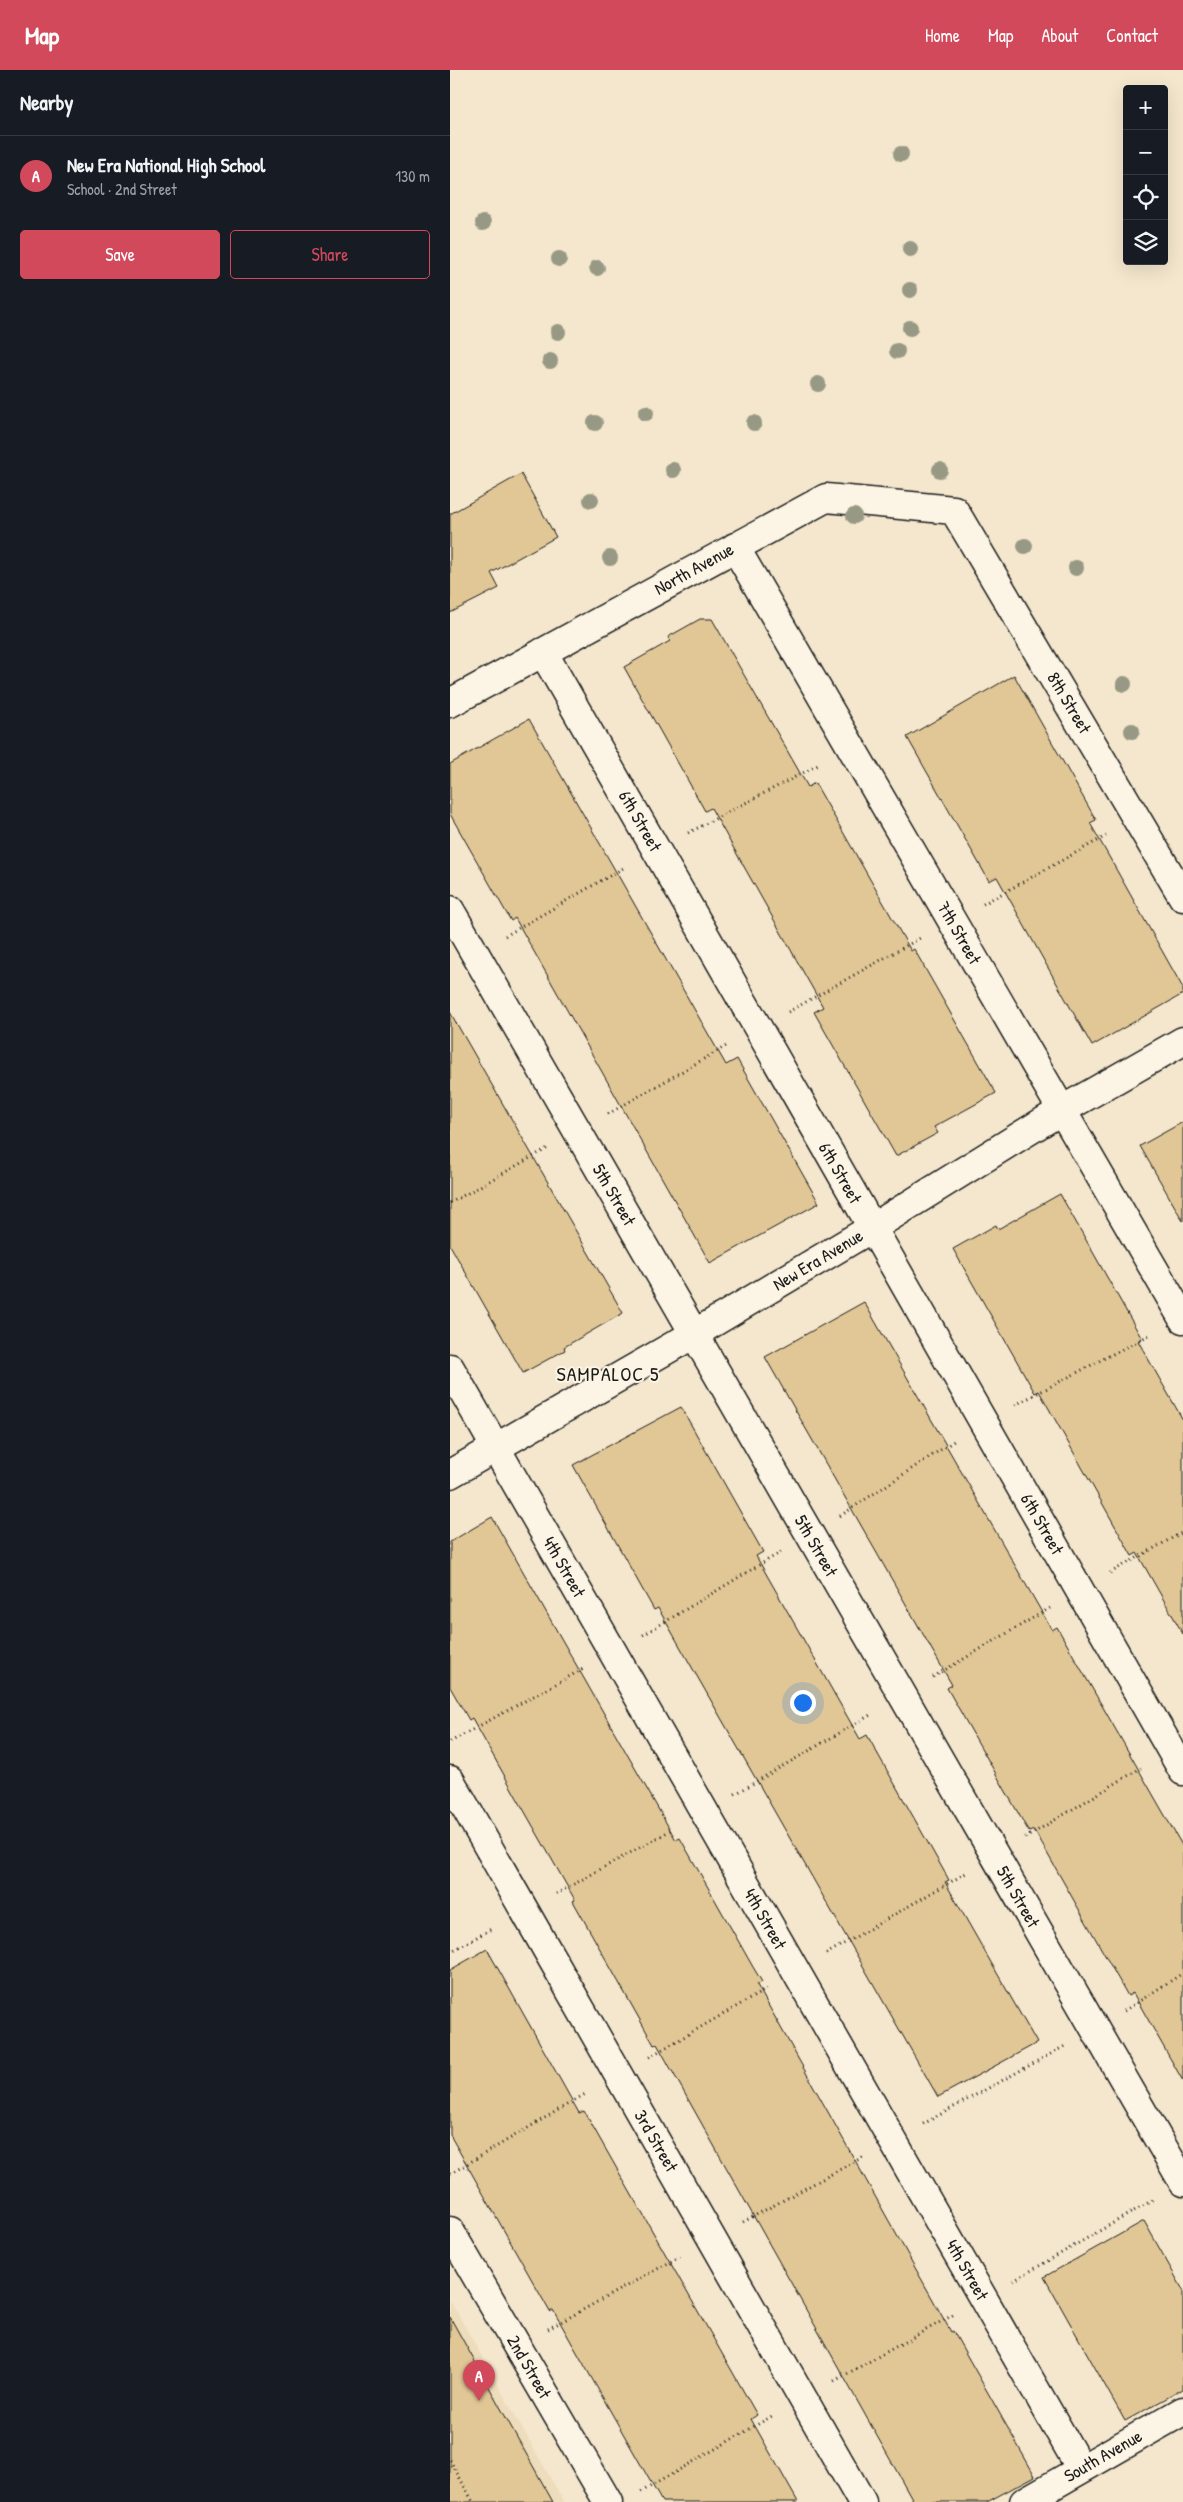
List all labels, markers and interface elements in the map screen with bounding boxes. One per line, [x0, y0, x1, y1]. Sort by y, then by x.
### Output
text: Map [25, 19, 59, 51]
text: Home [925, 23, 960, 48]
text: Map [988, 23, 1013, 48]
text: About [1041, 23, 1078, 48]
text: Contact [1106, 23, 1158, 48]
map controls [1123, 85, 1168, 265]
button: + [1123, 85, 1168, 130]
text: Nearby [20, 88, 73, 117]
button: − [1123, 130, 1168, 175]
text: New Era National High School [67, 152, 265, 178]
text: A [32, 165, 40, 187]
text: 130 m [395, 165, 430, 187]
button: locate [1123, 175, 1168, 220]
text: School · 2nd Street [67, 178, 177, 200]
button: layers [1123, 220, 1168, 265]
button: Save [20, 230, 220, 279]
button: Share [230, 230, 430, 279]
street label: North Avenue [650, 536, 738, 601]
street label: 8th Street [1041, 667, 1098, 739]
street label: 6th Street [613, 785, 668, 857]
street label: 7th Street [931, 897, 988, 969]
street label: 6th Street [813, 1137, 868, 1209]
street label: 5th Street [587, 1159, 643, 1231]
street label: New Era Avenue [768, 1223, 867, 1296]
district label: SAMPALOC 5 [557, 1360, 659, 1387]
street label: 6th Street [1015, 1488, 1070, 1560]
street label: 5th Street [789, 1510, 845, 1582]
street label: 4th Street [537, 1532, 592, 1603]
your location [790, 1690, 816, 1716]
street label: 5th Street [991, 1861, 1047, 1933]
street label: 4th Street [738, 1884, 793, 1955]
street label: 3rd Street [629, 2105, 685, 2177]
street label: 4th Street [940, 2235, 995, 2306]
street label: 2nd Street [501, 2330, 558, 2404]
pin: A [463, 2360, 495, 2401]
street label: South Avenue [1059, 2423, 1146, 2488]

